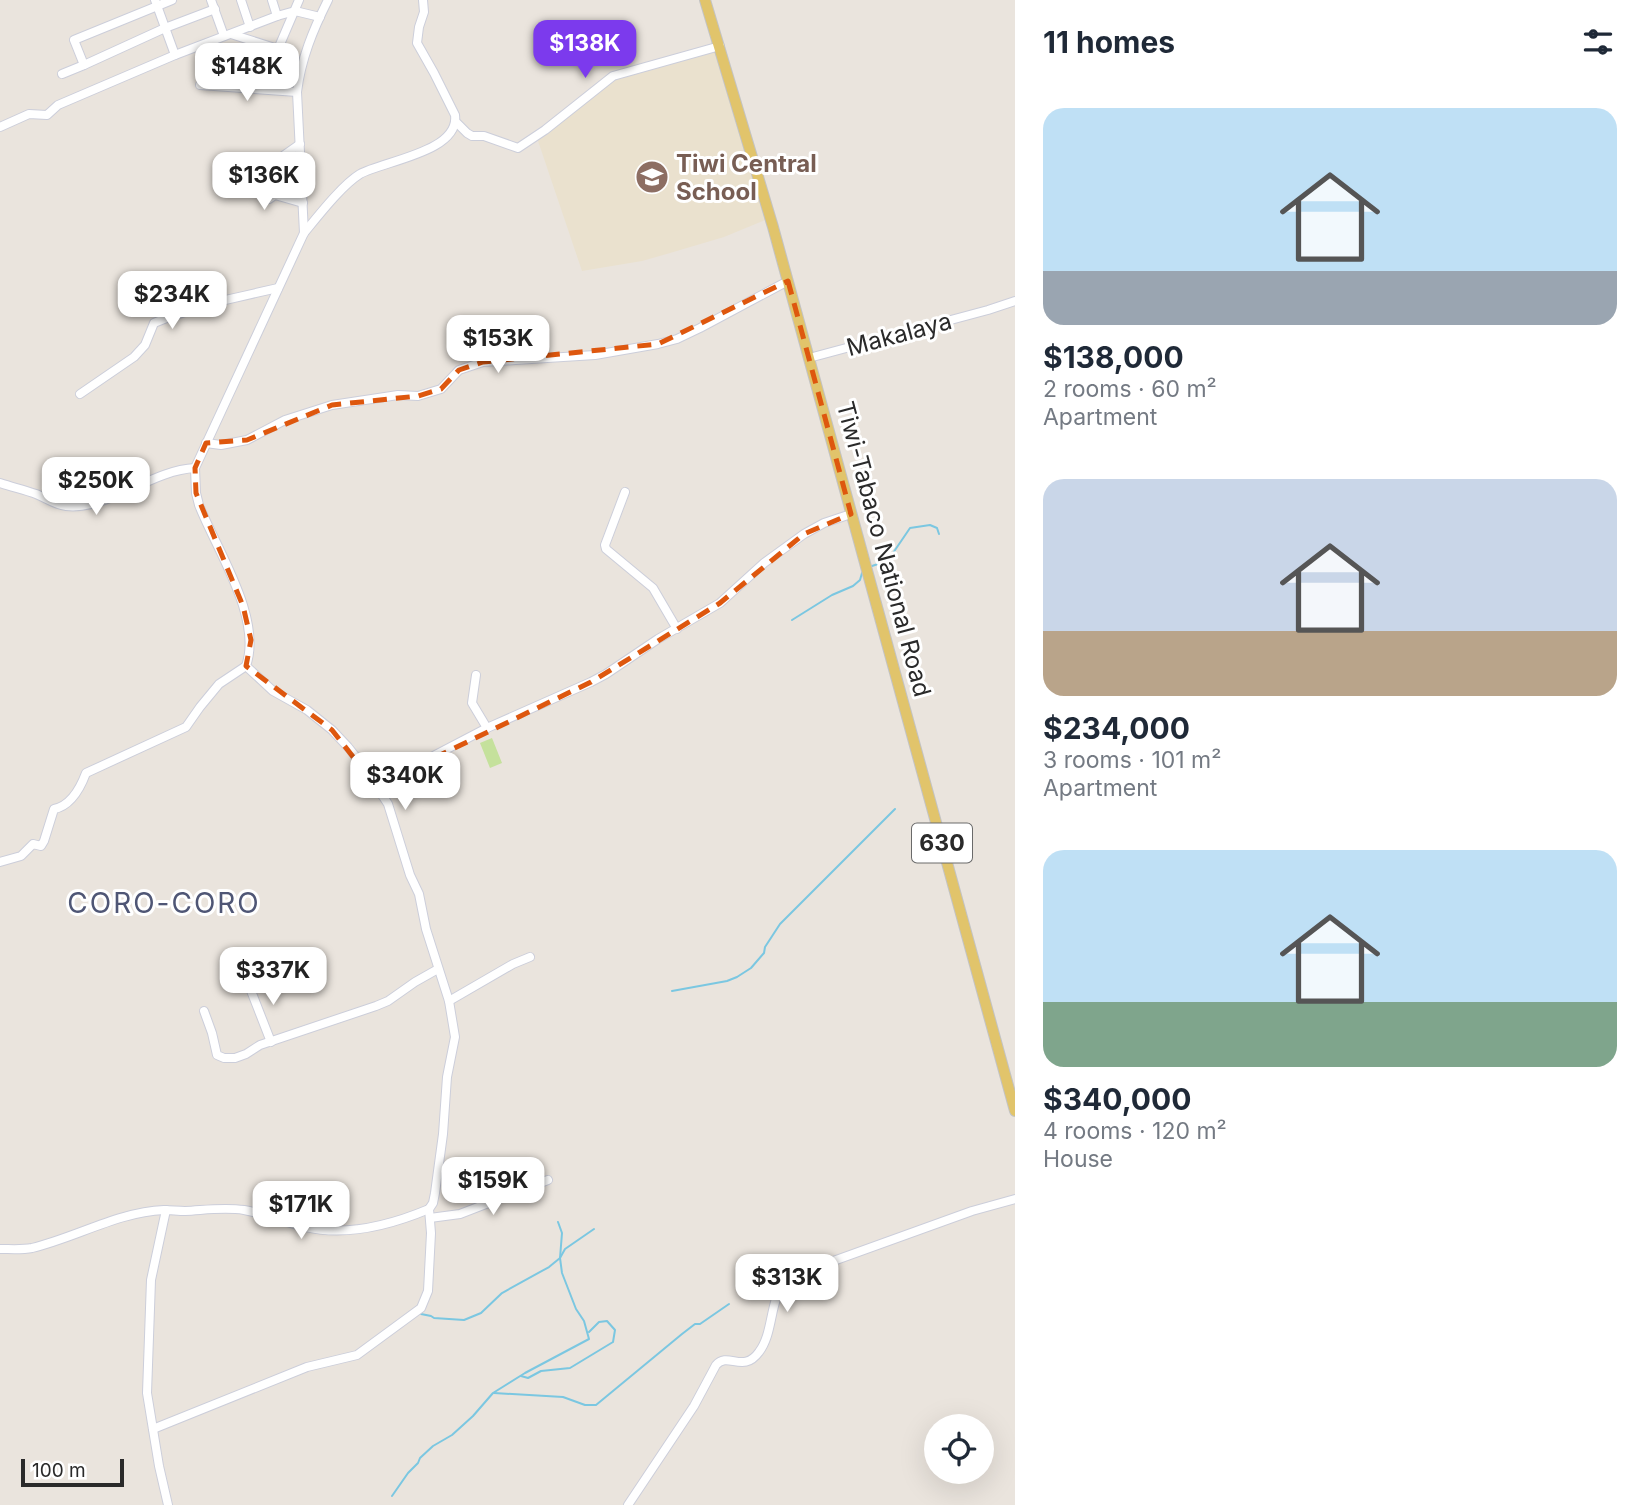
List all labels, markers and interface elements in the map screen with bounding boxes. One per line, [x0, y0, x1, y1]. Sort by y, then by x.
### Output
pin: $138K [536, 20, 634, 80]
icon: filters [1579, 23, 1617, 61]
text: 11 homes [1043, 24, 1175, 60]
text: $138K [549, 29, 621, 57]
pin: $148K [198, 43, 296, 103]
text: $148K [211, 52, 283, 80]
place label: Tiwi Central School [676, 149, 817, 206]
pin: $136K [215, 152, 313, 212]
icon: home [1267, 154, 1393, 280]
school or university icon: Tiwi Central School [633, 158, 671, 196]
text: $136K [228, 161, 300, 189]
pin: $234K [123, 272, 221, 331]
text: $234K [134, 280, 210, 308]
street label: Makalaya [843, 306, 955, 362]
pin: $153K [449, 316, 547, 375]
text: $153K [462, 324, 534, 352]
text: $138,000 [1043, 339, 1184, 375]
text: 2 rooms · 60 m² [1043, 375, 1217, 403]
street label: Tiwi-Tabaco National Road [831, 398, 937, 700]
text: Apartment [1043, 403, 1157, 431]
pin: $250K [47, 458, 145, 517]
text: $250K [58, 466, 134, 494]
icon: home [1267, 525, 1393, 651]
text: $234,000 [1043, 710, 1190, 746]
text: 3 rooms · 101 m² [1043, 746, 1221, 774]
pin: $340K [356, 752, 454, 812]
text: $340K [366, 761, 444, 789]
text: Apartment [1043, 774, 1157, 802]
road number: 630 [912, 824, 972, 862]
district label: CORO-CORO [67, 886, 261, 920]
icon: home [1267, 896, 1393, 1022]
pin: $337K [224, 948, 322, 1007]
text: $337K [236, 956, 310, 984]
text: $340,000 [1043, 1081, 1191, 1117]
text: 4 rooms · 120 m² [1043, 1117, 1227, 1145]
text: House [1043, 1145, 1113, 1173]
pin: $159K [444, 1158, 542, 1217]
text: $159K [457, 1166, 529, 1194]
pin: $171K [252, 1182, 350, 1241]
text: $171K [269, 1190, 333, 1218]
pin: $313K [738, 1254, 836, 1314]
text: $313K [751, 1263, 823, 1291]
map controls [924, 1414, 994, 1484]
button: locate [924, 1414, 994, 1484]
scale bar [21, 1456, 124, 1488]
text: 100 m [32, 1459, 86, 1482]

